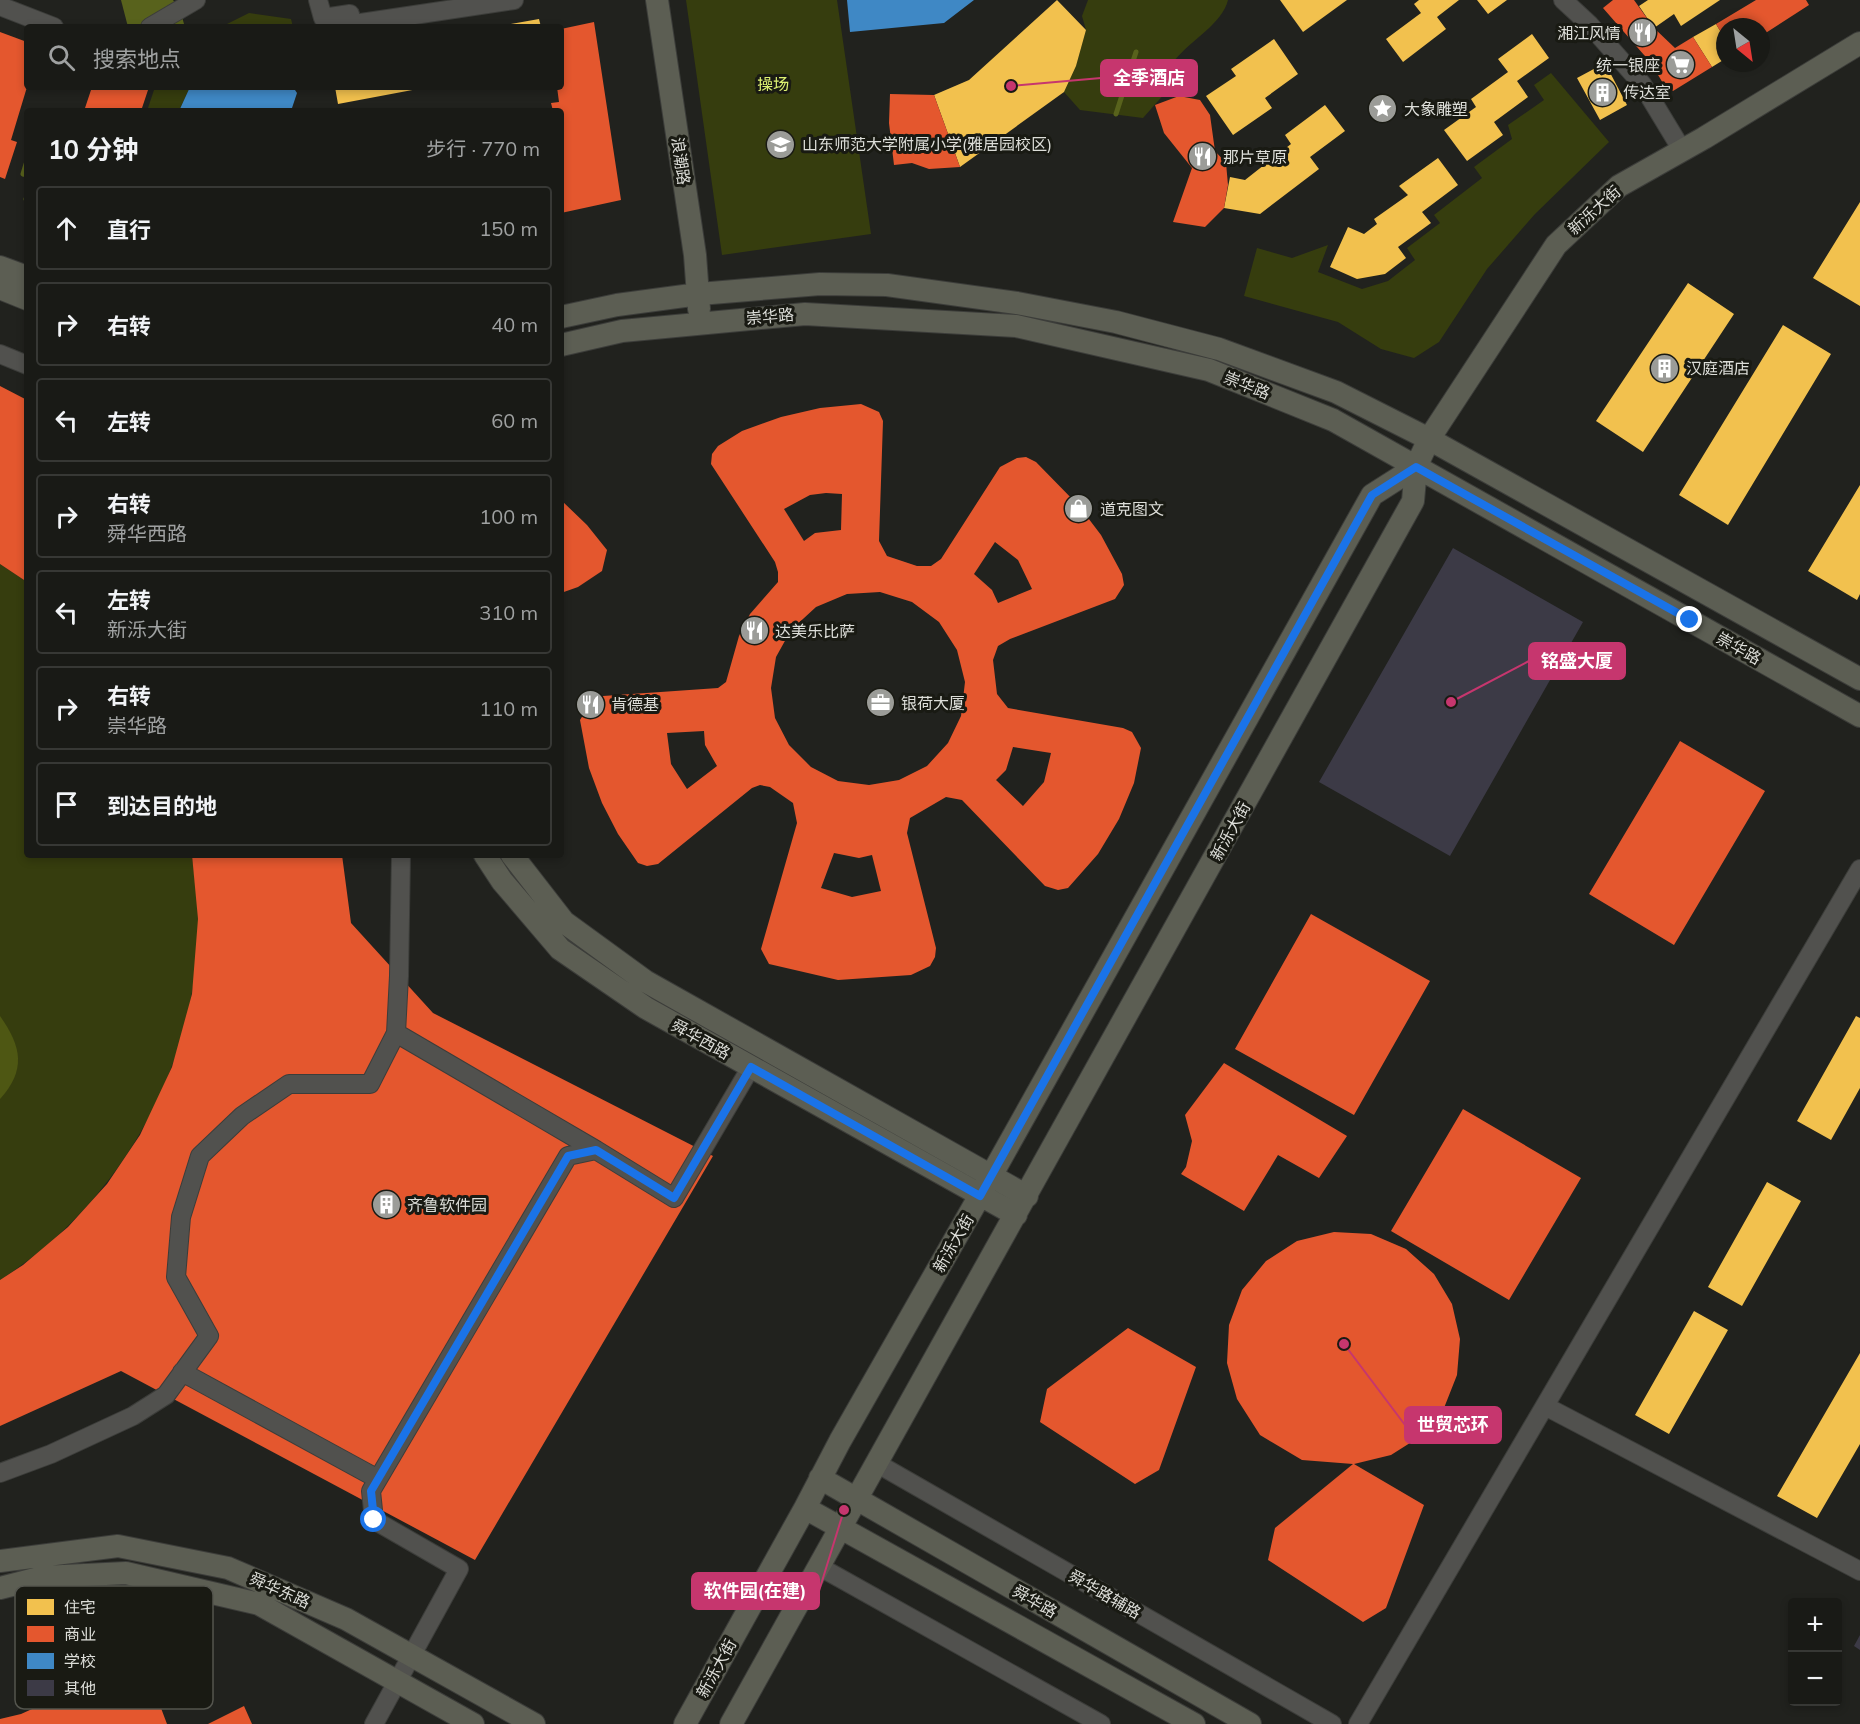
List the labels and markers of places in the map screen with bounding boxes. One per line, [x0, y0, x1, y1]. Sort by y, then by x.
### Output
restaurant icon: 湘江风情 [1626, 17, 1658, 49]
place label: 湘江风情 [1557, 23, 1621, 43]
supermarket icon: 统一银座 [1665, 49, 1697, 81]
place label: 统一银座 [1596, 55, 1660, 75]
callout: 全季酒店 [1101, 60, 1197, 96]
building icon: 传达室 [1586, 76, 1618, 108]
place label: 传达室 [1623, 82, 1671, 102]
place icon: 大象雕塑 [1367, 93, 1399, 125]
place label: 大象雕塑 [1404, 99, 1468, 119]
school or university icon: 山东师范大学附属小学(雅居园校区) [765, 128, 797, 160]
place label: 山东师范大学附属小学(雅居园校区) [802, 134, 1052, 154]
restaurant icon: 那片草原 [1186, 141, 1218, 173]
place label: 那片草原 [1223, 147, 1287, 167]
building icon: 汉庭酒店 [1649, 352, 1681, 384]
place label: 汉庭酒店 [1686, 358, 1750, 378]
shop icon: 道克图文 [1063, 493, 1095, 525]
place label: 道克图文 [1100, 499, 1164, 519]
restaurant icon: 达美乐比萨 [738, 615, 770, 647]
place label: 达美乐比萨 [775, 621, 855, 641]
callout: 铭盛大厦 [1529, 643, 1625, 679]
office icon: 银荷大厦 [864, 687, 896, 719]
restaurant icon: 肯德基 [574, 688, 606, 720]
place label: 银荷大厦 [901, 693, 965, 713]
place label: 肯德基 [611, 694, 659, 714]
building icon: 齐鲁软件园 [370, 1189, 402, 1221]
place label: 齐鲁软件园 [407, 1195, 487, 1215]
callout: 世贸芯环 [1405, 1407, 1501, 1443]
callout: 软件园(在建) [692, 1573, 819, 1609]

